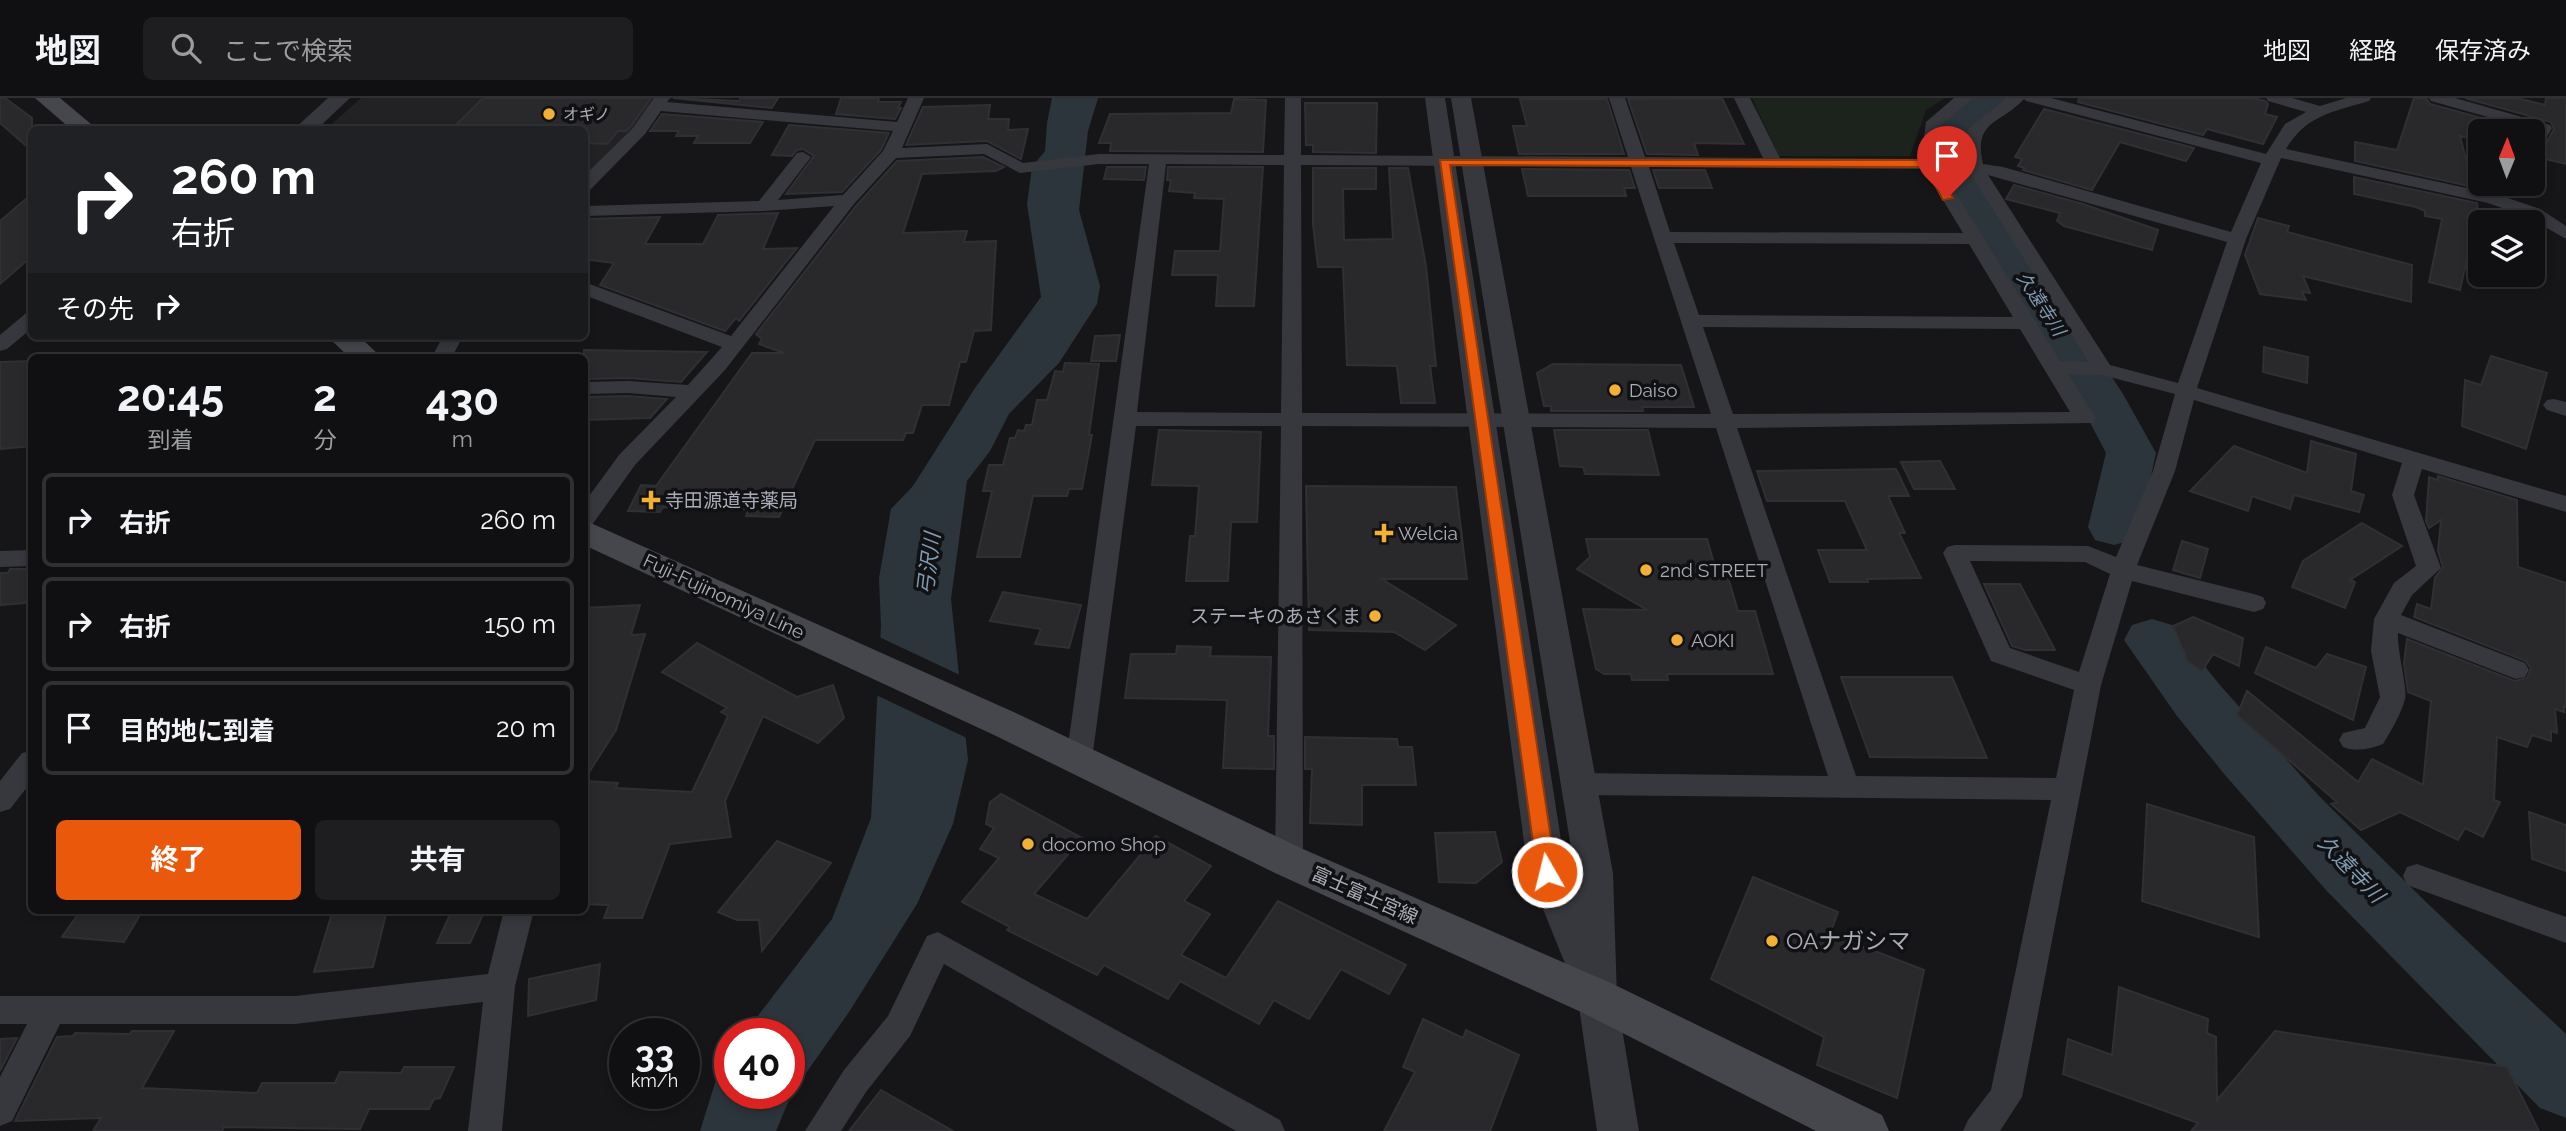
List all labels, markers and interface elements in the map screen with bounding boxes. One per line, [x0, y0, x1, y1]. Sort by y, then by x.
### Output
search box [143, 17, 633, 80]
icon: search [167, 29, 205, 67]
text: 地図 [35, 31, 101, 70]
text: ここで検索 [223, 36, 353, 66]
text: 地図 [2263, 36, 2311, 65]
text: 経路 [2349, 36, 2397, 65]
text: 保存済み [2435, 36, 2531, 65]
place label: オギノ [563, 105, 610, 124]
marker: オギノ [541, 106, 557, 122]
north arrow [2468, 119, 2544, 196]
map controls [2468, 119, 2545, 287]
pin [1917, 126, 1977, 198]
icon: arrive [1928, 137, 1966, 175]
text: 260 m [171, 148, 316, 205]
icon: right [56, 154, 147, 245]
button: layers [2468, 210, 2545, 287]
text: 右折 [171, 214, 235, 251]
water label: 久遠寺川 [2013, 268, 2071, 341]
icon: right [148, 287, 186, 325]
text: その先 [56, 294, 134, 324]
text: 20:45 [117, 372, 224, 421]
text: 2 [313, 372, 337, 421]
text: 430 [426, 376, 499, 425]
place label: Daiso [1629, 379, 1678, 401]
marker: Daiso [1607, 382, 1623, 398]
text: m [452, 425, 473, 452]
text: 到着 [148, 426, 194, 453]
text: 分 [313, 426, 336, 453]
place label: 寺田源道寺薬局 [665, 489, 798, 511]
marker: 寺田源道寺薬局 [643, 492, 659, 508]
icon: right [60, 501, 98, 539]
text: 260 m [480, 505, 556, 535]
text: 右折 [119, 508, 171, 538]
place label: Welcia [1398, 522, 1458, 544]
marker: Welcia [1376, 525, 1392, 541]
water label: 弓沢川 [912, 529, 945, 597]
street label: Fuji-Fujinomiya Line [640, 549, 808, 643]
place label: 2nd STREET [1660, 559, 1768, 581]
marker: 2nd STREET [1638, 562, 1654, 578]
icon: right [60, 605, 98, 643]
place label: ステーキのあさくま [1190, 605, 1361, 627]
marker: ステーキのあさくま [1367, 608, 1383, 624]
text: 150 m [484, 609, 556, 639]
text: 右折 [119, 612, 171, 642]
place label: AOKI [1691, 629, 1735, 651]
marker: AOKI [1669, 632, 1685, 648]
icon: arrive [60, 709, 98, 747]
text: 20 m [496, 713, 556, 743]
text: 目的地に到着 [119, 716, 275, 746]
button: 終了 [56, 820, 301, 900]
button: 共有 [315, 820, 560, 900]
water label: 久遠寺川 [2313, 830, 2391, 909]
place label: docomo Shop [1042, 833, 1166, 855]
position arrow [1510, 835, 1584, 909]
marker: docomo Shop [1020, 836, 1036, 852]
street label: 富士富士宮線 [1308, 862, 1422, 928]
place label: OAナガシマ [1786, 927, 1910, 954]
marker: OAナガシマ [1764, 933, 1780, 949]
speed limit sign: 40 [714, 1018, 805, 1109]
text: 33 [635, 1034, 674, 1075]
text: km/h [631, 1070, 678, 1091]

